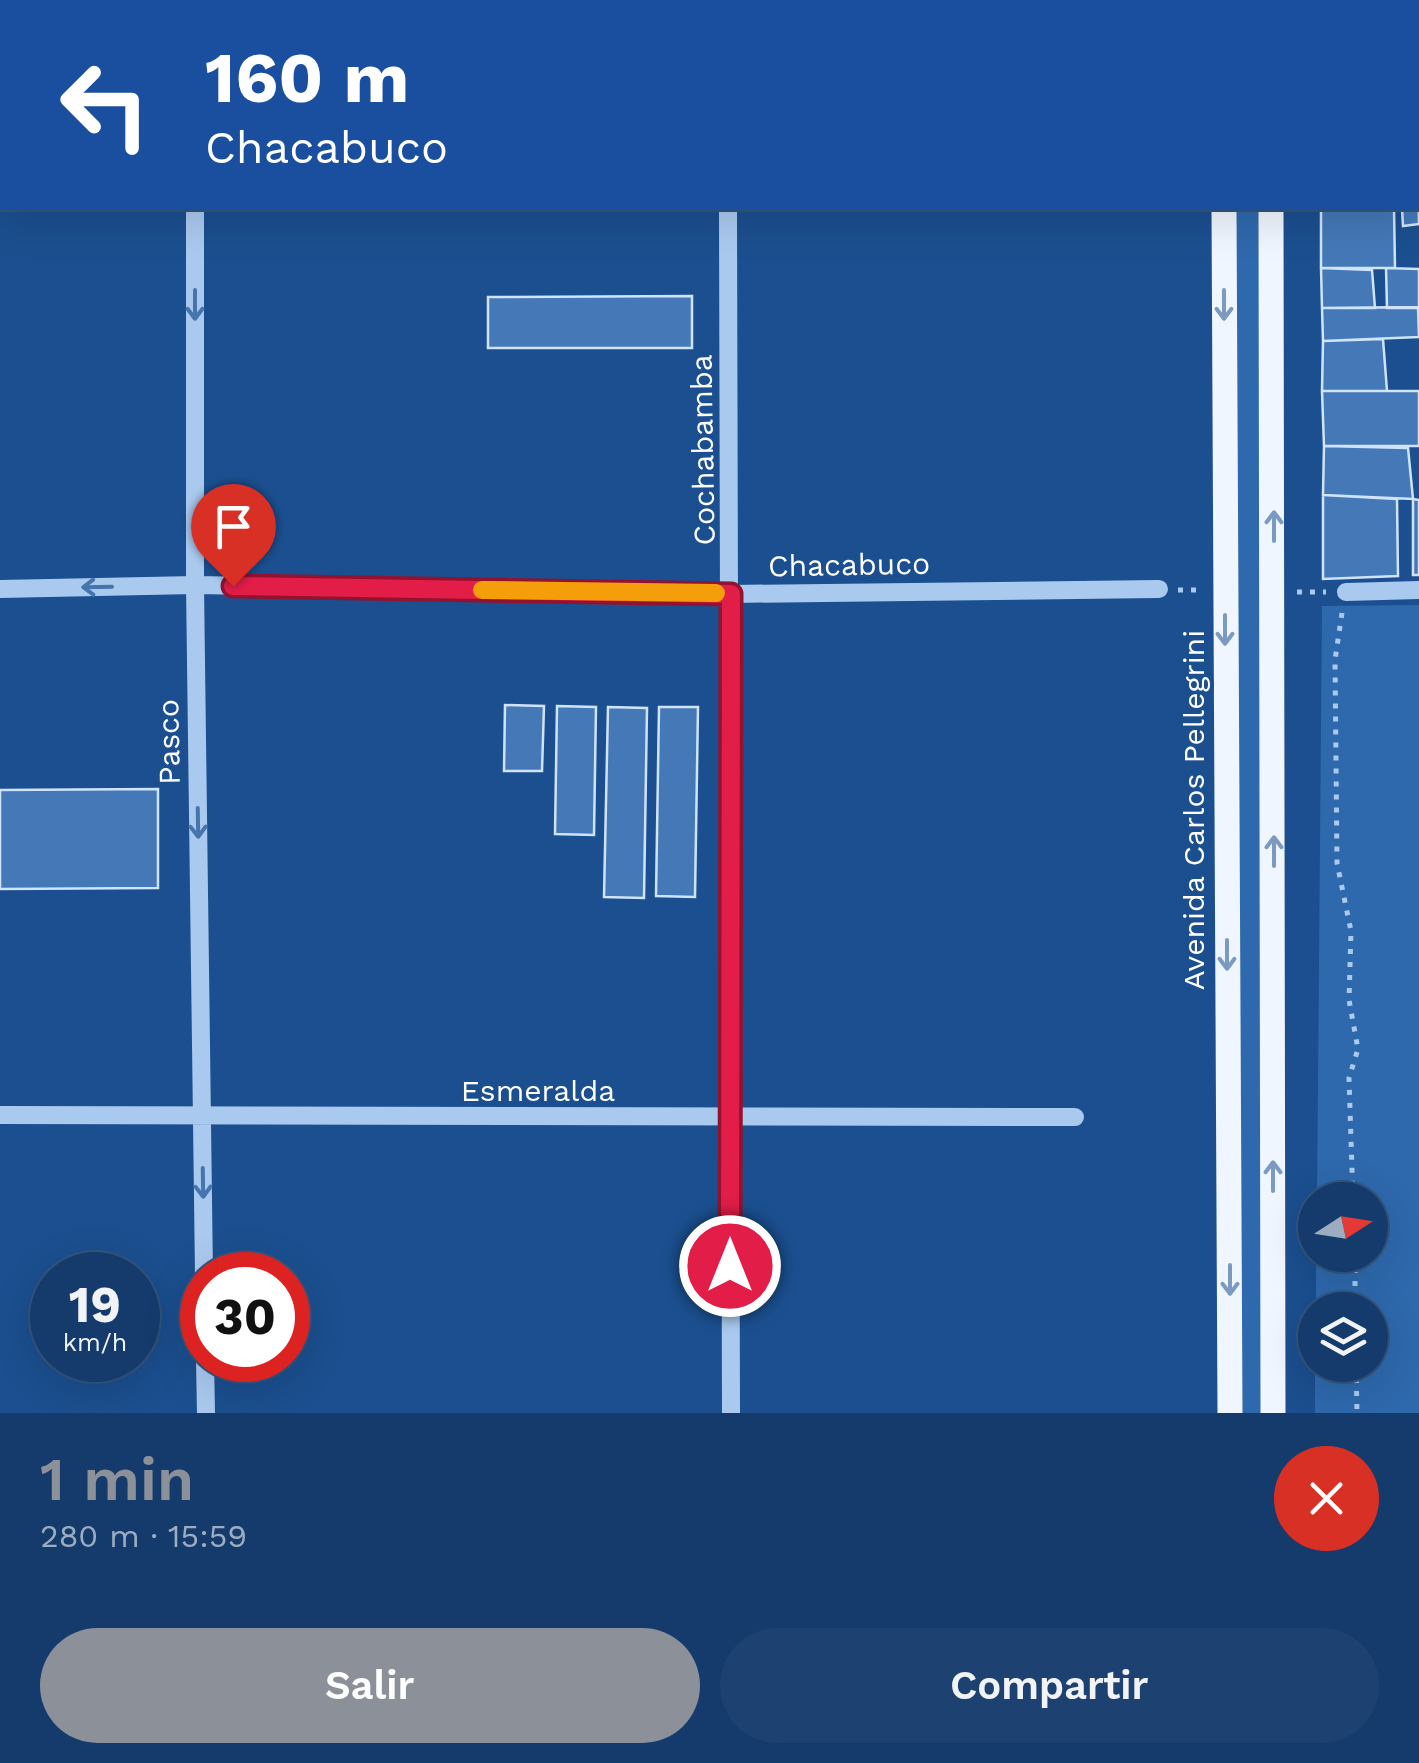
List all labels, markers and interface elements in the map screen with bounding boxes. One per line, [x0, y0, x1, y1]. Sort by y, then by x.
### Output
text: 160 m [205, 37, 409, 119]
icon: left [40, 40, 170, 170]
text: Chacabuco [205, 121, 448, 174]
one-way arrow [186, 288, 204, 320]
one-way arrow [1214, 288, 1234, 320]
street label: Cochabamba [683, 354, 722, 546]
pin [191, 484, 276, 587]
icon: arrive [206, 499, 261, 554]
one-way arrow [1264, 510, 1284, 542]
street label: Chacabuco [768, 546, 930, 583]
one-way arrow [82, 578, 114, 596]
one-way arrow [1216, 613, 1235, 645]
street label: Avenida Carlos Pellegrini [1176, 630, 1211, 990]
street label: Pasco [150, 699, 187, 785]
one-way arrow [188, 806, 208, 838]
one-way arrow [1264, 835, 1284, 868]
one-way arrow [1218, 938, 1237, 970]
street label: Esmeralda [461, 1073, 615, 1108]
one-way arrow [1264, 1160, 1282, 1192]
one-way arrow [193, 1166, 212, 1198]
north arrow [1298, 1182, 1388, 1272]
map controls [1298, 1182, 1388, 1382]
position arrow [678, 1214, 782, 1318]
speed limit sign: 30 [180, 1252, 310, 1382]
one-way arrow [1220, 1263, 1239, 1295]
text: 19 [69, 1275, 121, 1334]
button: layers [1298, 1292, 1388, 1382]
text: km/h [63, 1328, 127, 1357]
text: 1 min [40, 1444, 194, 1515]
button: close [1274, 1446, 1379, 1551]
text: 280 m · 15:59 [40, 1517, 247, 1555]
button: Salir [40, 1628, 700, 1743]
button: Compartir [720, 1628, 1379, 1743]

